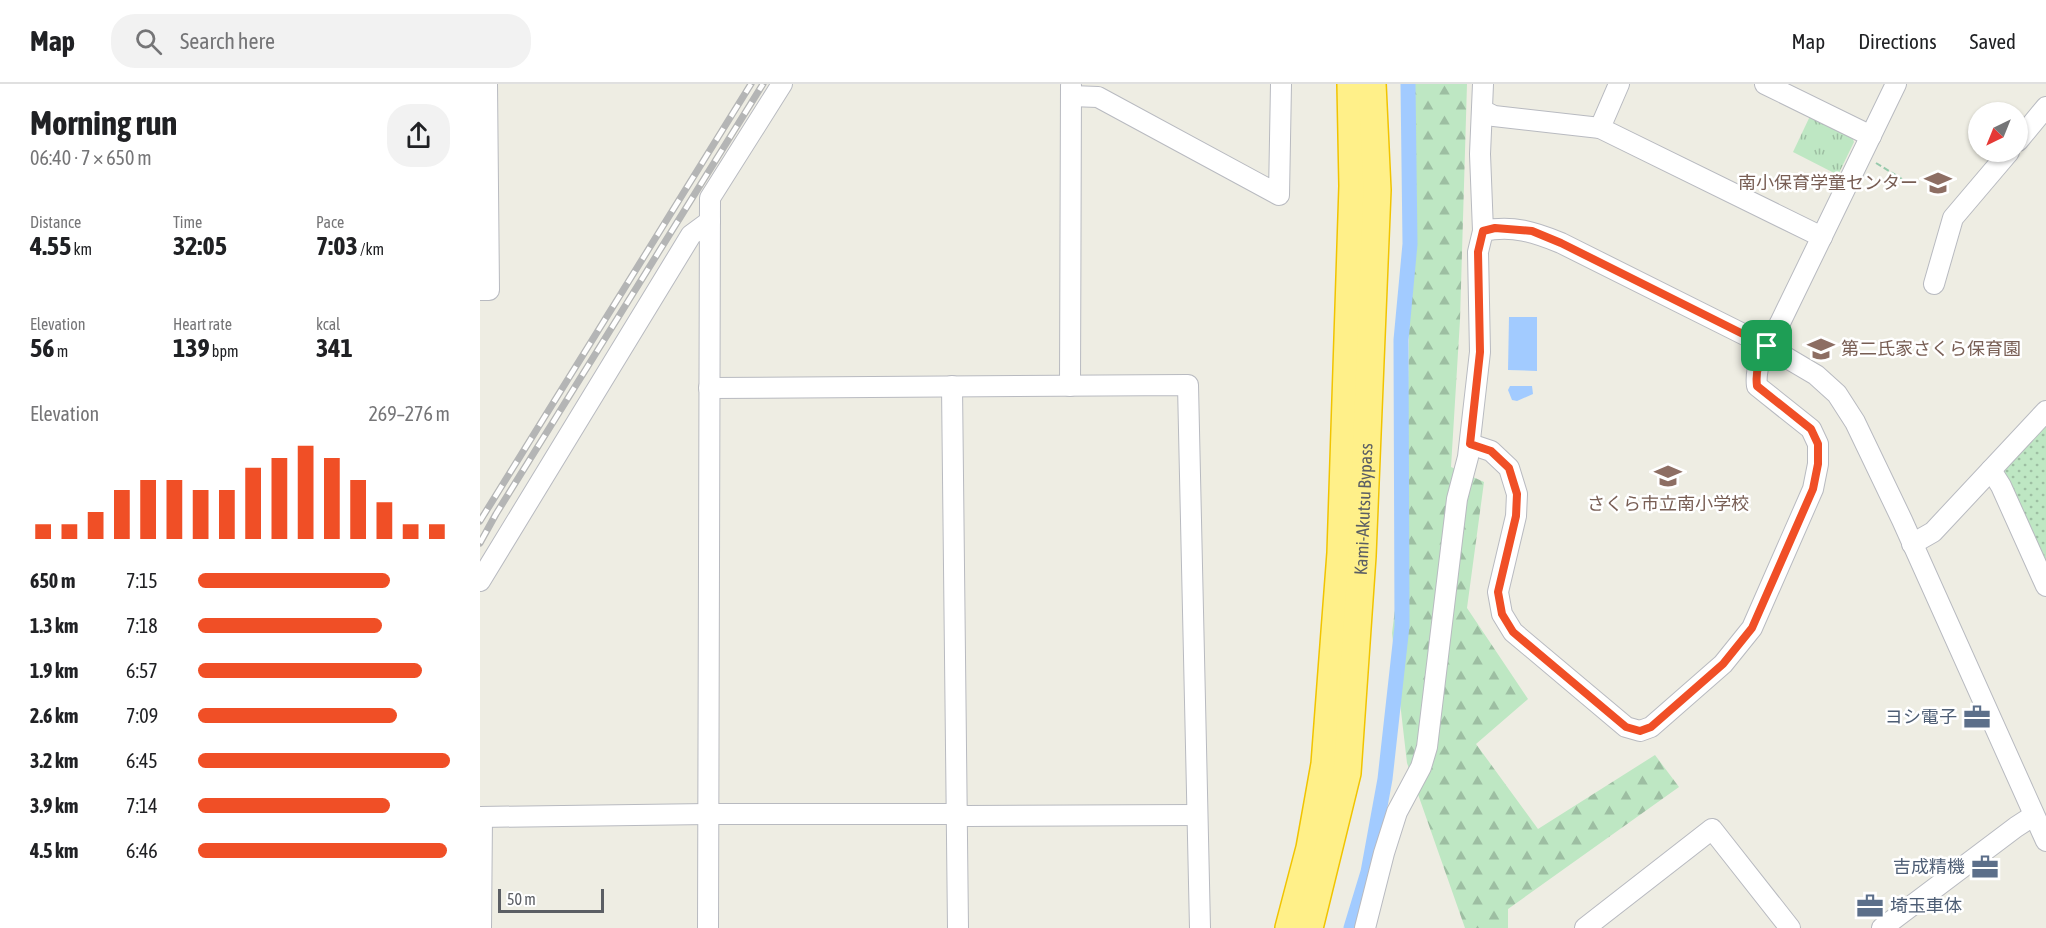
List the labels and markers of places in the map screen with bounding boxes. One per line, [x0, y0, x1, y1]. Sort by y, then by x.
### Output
school or university icon: 南小保育学童センター [1923, 168, 1953, 198]
place label: 南小保育学童センター [1738, 172, 1918, 193]
pin [1741, 320, 1792, 371]
school or university icon: 第二氏家さくら保育園 [1806, 334, 1836, 364]
place label: 第二氏家さくら保育園 [1841, 338, 2021, 359]
school or university icon: さくら市立南小学校 [1653, 461, 1683, 491]
place label: さくら市立南小学校 [1587, 493, 1749, 514]
office icon: ヨシ電子 [1962, 702, 1992, 732]
place label: ヨシ電子 [1885, 706, 1957, 727]
office icon: 吉成精機 [1970, 852, 2000, 882]
place label: 吉成精機 [1893, 856, 1965, 877]
office icon: 埼玉車体 [1855, 891, 1885, 921]
place label: 埼玉車体 [1890, 895, 1962, 916]

